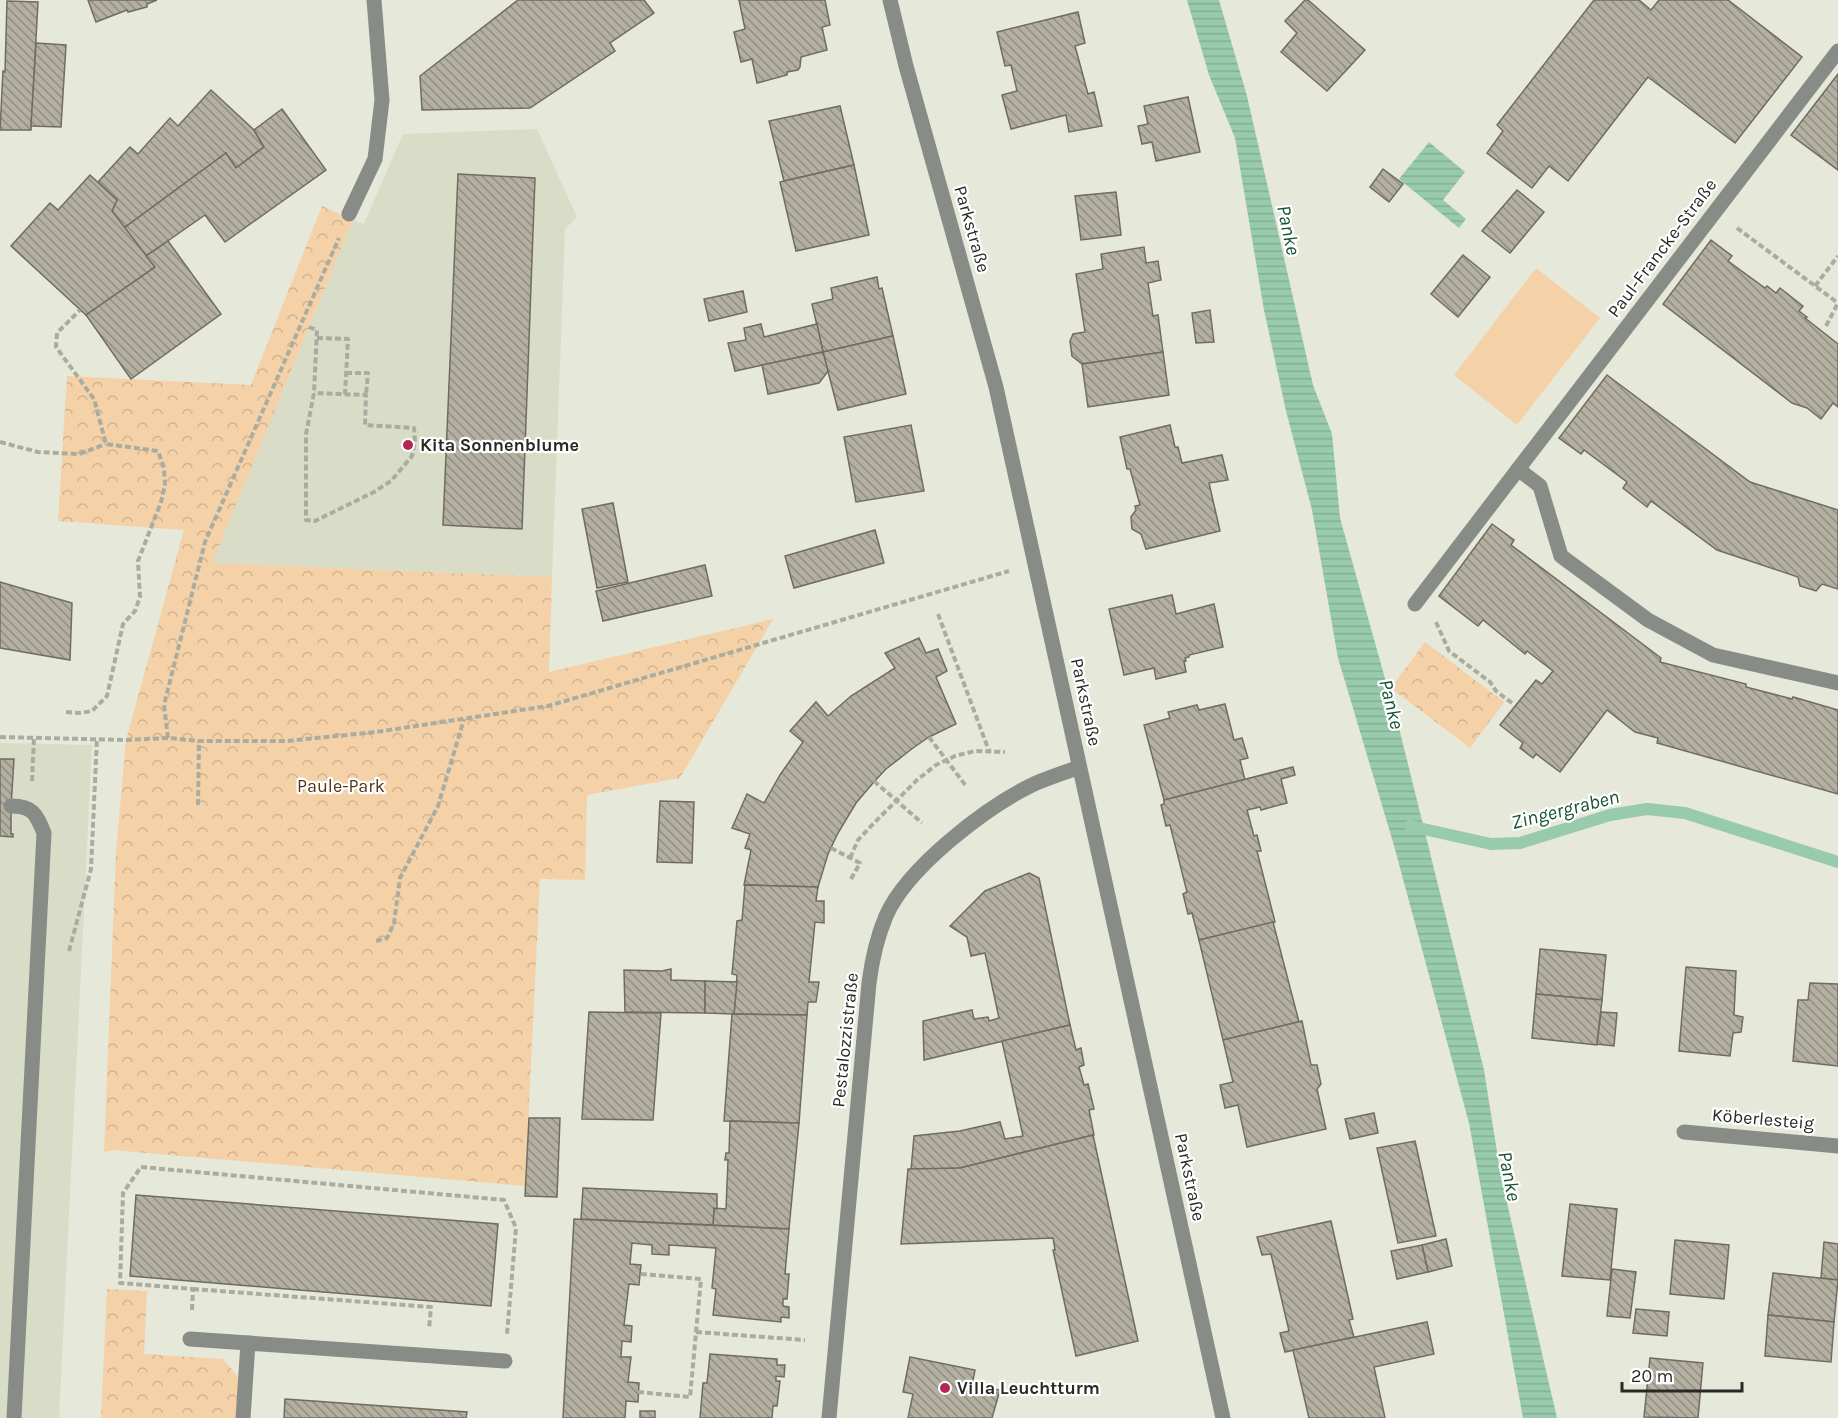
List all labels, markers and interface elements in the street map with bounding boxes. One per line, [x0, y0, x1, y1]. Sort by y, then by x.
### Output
street label: Paul-Francke-Straße [1603, 174, 1721, 322]
street label: Parkstraße [949, 183, 995, 275]
water label: Panke [1272, 203, 1305, 257]
place label: Kita Sonnenblume [420, 434, 579, 456]
marker: Kita Sonnenblume [401, 438, 415, 452]
street label: Parkstraße [1066, 656, 1106, 748]
water label: Panke [1374, 677, 1409, 731]
park label: Paule-Park [297, 775, 385, 797]
water label: Zingergraben [1509, 785, 1622, 834]
street label: Pestalozzistraße [827, 971, 863, 1109]
street label: Köberlesteig [1711, 1104, 1815, 1134]
street label: Parkstraße [1170, 1131, 1210, 1223]
water label: Panke [1493, 1149, 1526, 1203]
scale bar [1622, 1355, 1742, 1393]
text: 20 m [1631, 1365, 1673, 1387]
place label: Villa Leuchtturm [957, 1377, 1100, 1399]
marker: Villa Leuchtturm [938, 1381, 952, 1395]

